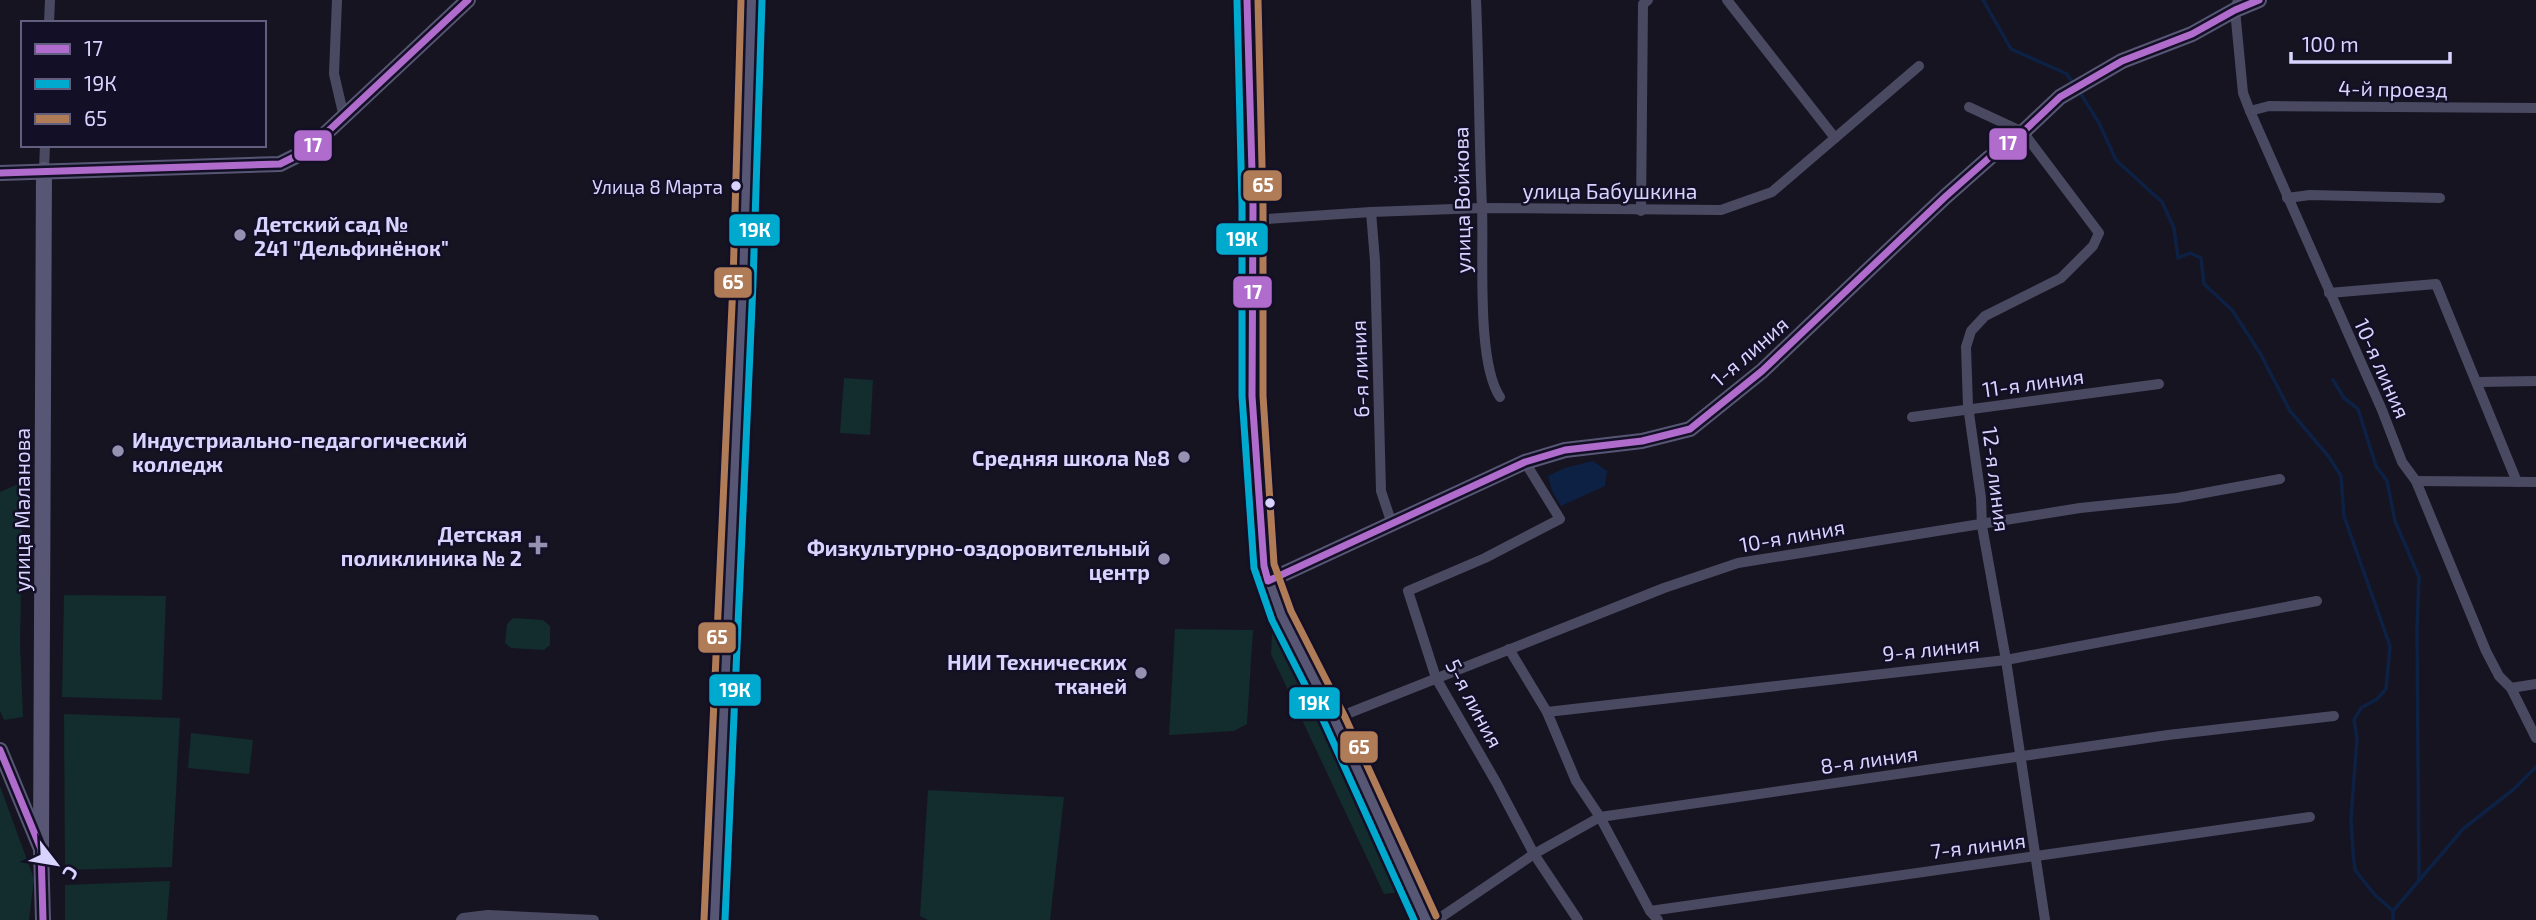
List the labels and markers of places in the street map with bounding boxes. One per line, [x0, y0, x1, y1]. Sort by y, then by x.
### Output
place label: Улица 8 Марта [592, 175, 723, 198]
marker: Улица 8 Марта [729, 179, 743, 193]
place label: Детский сад № 241 "Дельфинёнок" [254, 211, 449, 260]
marker: Детский сад № 241 "Дельфинёнок" [232, 227, 248, 243]
place label: Индустриально-педагогический колледж [132, 427, 467, 476]
marker: Индустриально-педагогический колледж [110, 443, 126, 459]
place label: Средняя школа №8 [972, 445, 1170, 470]
marker: Средняя школа №8 [1176, 449, 1192, 465]
unlabelled marker [1263, 496, 1277, 510]
place label: Детская поликлиника № 2 [341, 521, 522, 570]
marker: Детская поликлиника № 2 [528, 535, 548, 555]
place label: Физкультурно-оздоровительный центр [807, 535, 1150, 584]
marker: Физкультурно-оздоровительный центр [1156, 551, 1172, 567]
place label: НИИ Технических тканей [947, 649, 1127, 698]
marker: НИИ Технических тканей [1133, 665, 1149, 681]

